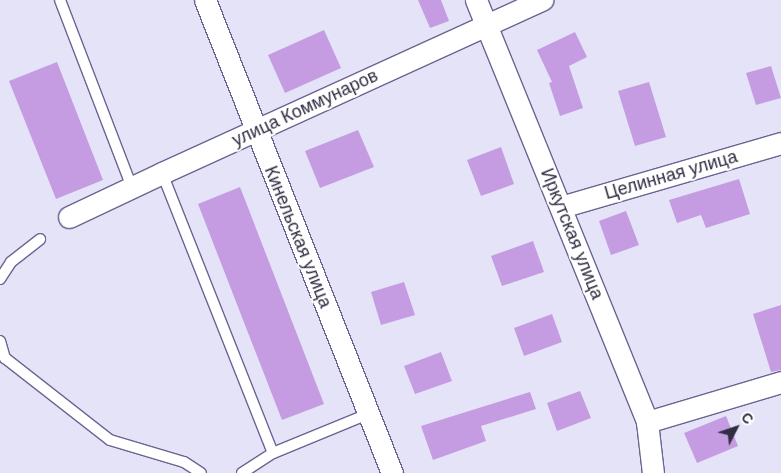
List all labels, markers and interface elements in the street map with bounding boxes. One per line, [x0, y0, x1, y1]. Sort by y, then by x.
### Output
street label: улица Коммунаров [229, 65, 381, 151]
street label: Целинная улица [602, 146, 740, 204]
street label: Кинельская улица [260, 163, 336, 311]
street label: Иркутская улица [536, 165, 608, 303]
north arrow [711, 403, 761, 453]
text: С [737, 408, 757, 428]

